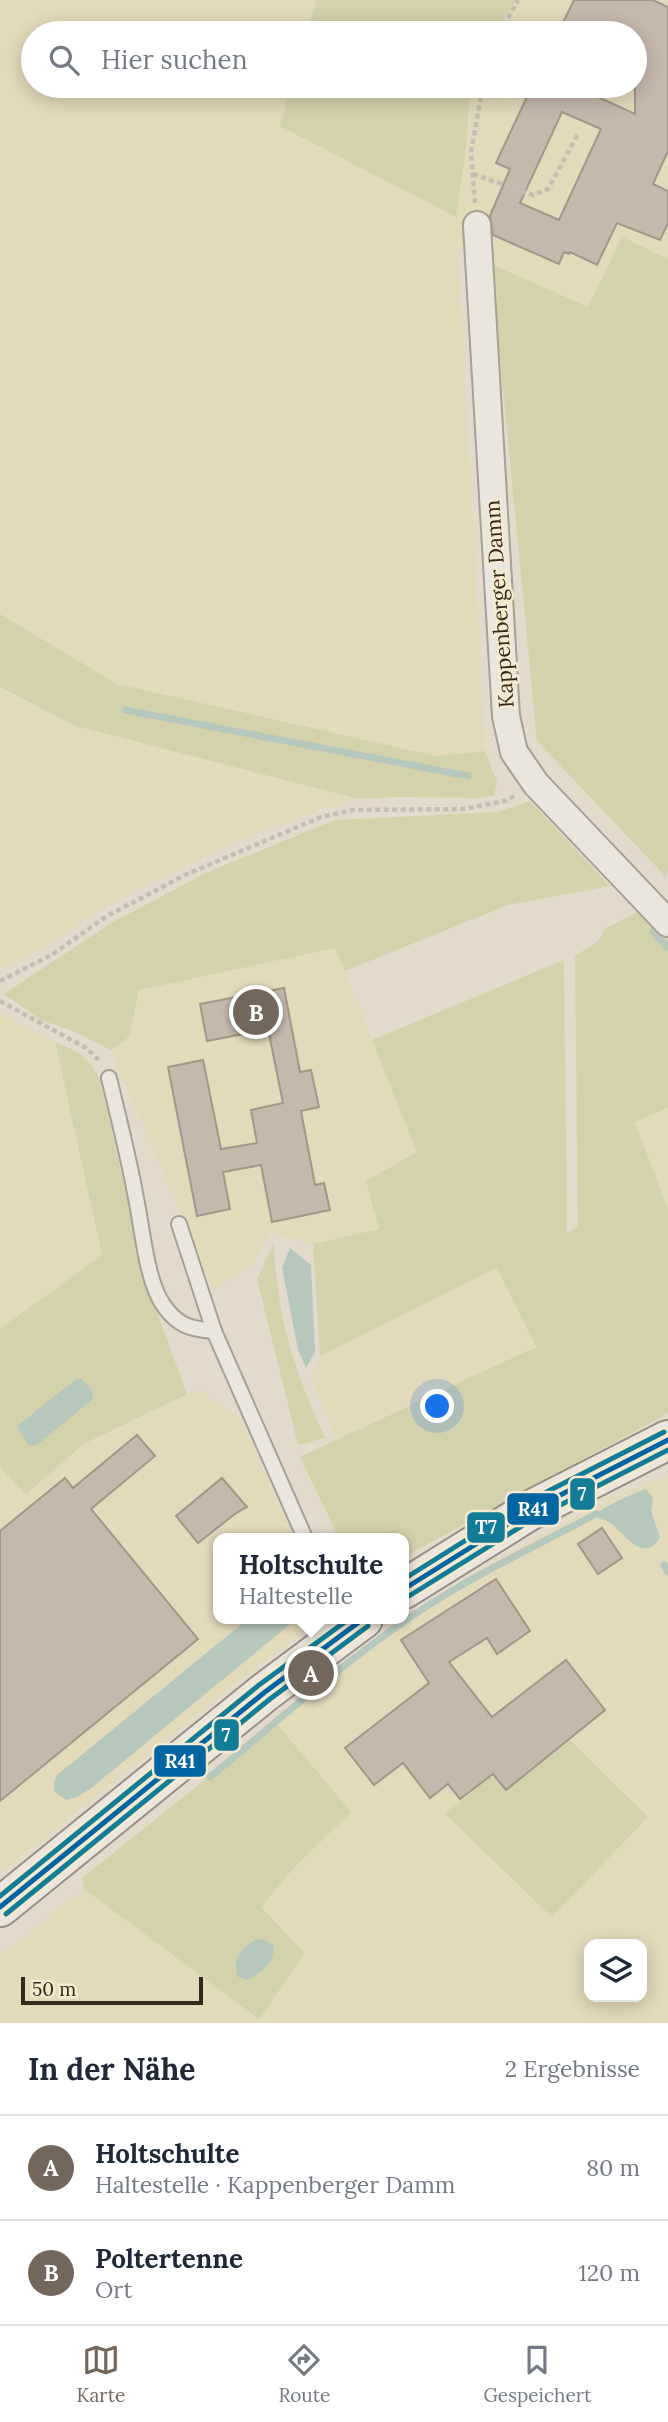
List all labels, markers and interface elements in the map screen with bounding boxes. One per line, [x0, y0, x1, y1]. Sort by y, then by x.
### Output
search box [21, 21, 647, 98]
icon: search [45, 41, 83, 79]
text: Hier suchen [101, 43, 247, 76]
street label: Kappenberger Damm [478, 499, 520, 709]
pin: B [233, 986, 279, 1038]
your location [420, 1389, 454, 1423]
line badge: 7 [569, 1477, 596, 1511]
text: 7 [578, 1482, 587, 1506]
line badge: R41 [506, 1492, 560, 1526]
text: R41 [517, 1497, 549, 1521]
line badge: T7 [466, 1511, 506, 1544]
text: T7 [475, 1515, 497, 1539]
popup [213, 1533, 409, 1624]
text: Holtschulte [239, 1548, 383, 1581]
text: Haltestelle [239, 1581, 353, 1610]
pin: A [288, 1647, 334, 1699]
line badge: 7 [213, 1718, 240, 1752]
text: 7 [222, 1723, 231, 1747]
line badge: R41 [153, 1744, 207, 1778]
text: R41 [164, 1749, 196, 1773]
map controls [584, 1939, 647, 2002]
button: layers [584, 1939, 647, 2002]
scale bar [21, 1974, 203, 2006]
text: 50 m [32, 1977, 76, 2001]
text: In der Nähe [28, 2050, 196, 2088]
text: 2 Ergebnisse [505, 2054, 640, 2083]
text: Holtschulte [95, 2137, 240, 2170]
text: A [43, 2153, 59, 2182]
text: 80 m [586, 2153, 640, 2182]
text: Haltestelle · Kappenberger Damm [95, 2170, 455, 2199]
text: Poltertenne [95, 2242, 243, 2275]
text: B [43, 2258, 59, 2287]
text: 120 m [578, 2258, 640, 2287]
text: Ort [95, 2275, 132, 2304]
tab: Karte [77, 2341, 125, 2407]
tab: Route [278, 2341, 330, 2407]
tab: Gespeichert [483, 2341, 591, 2407]

